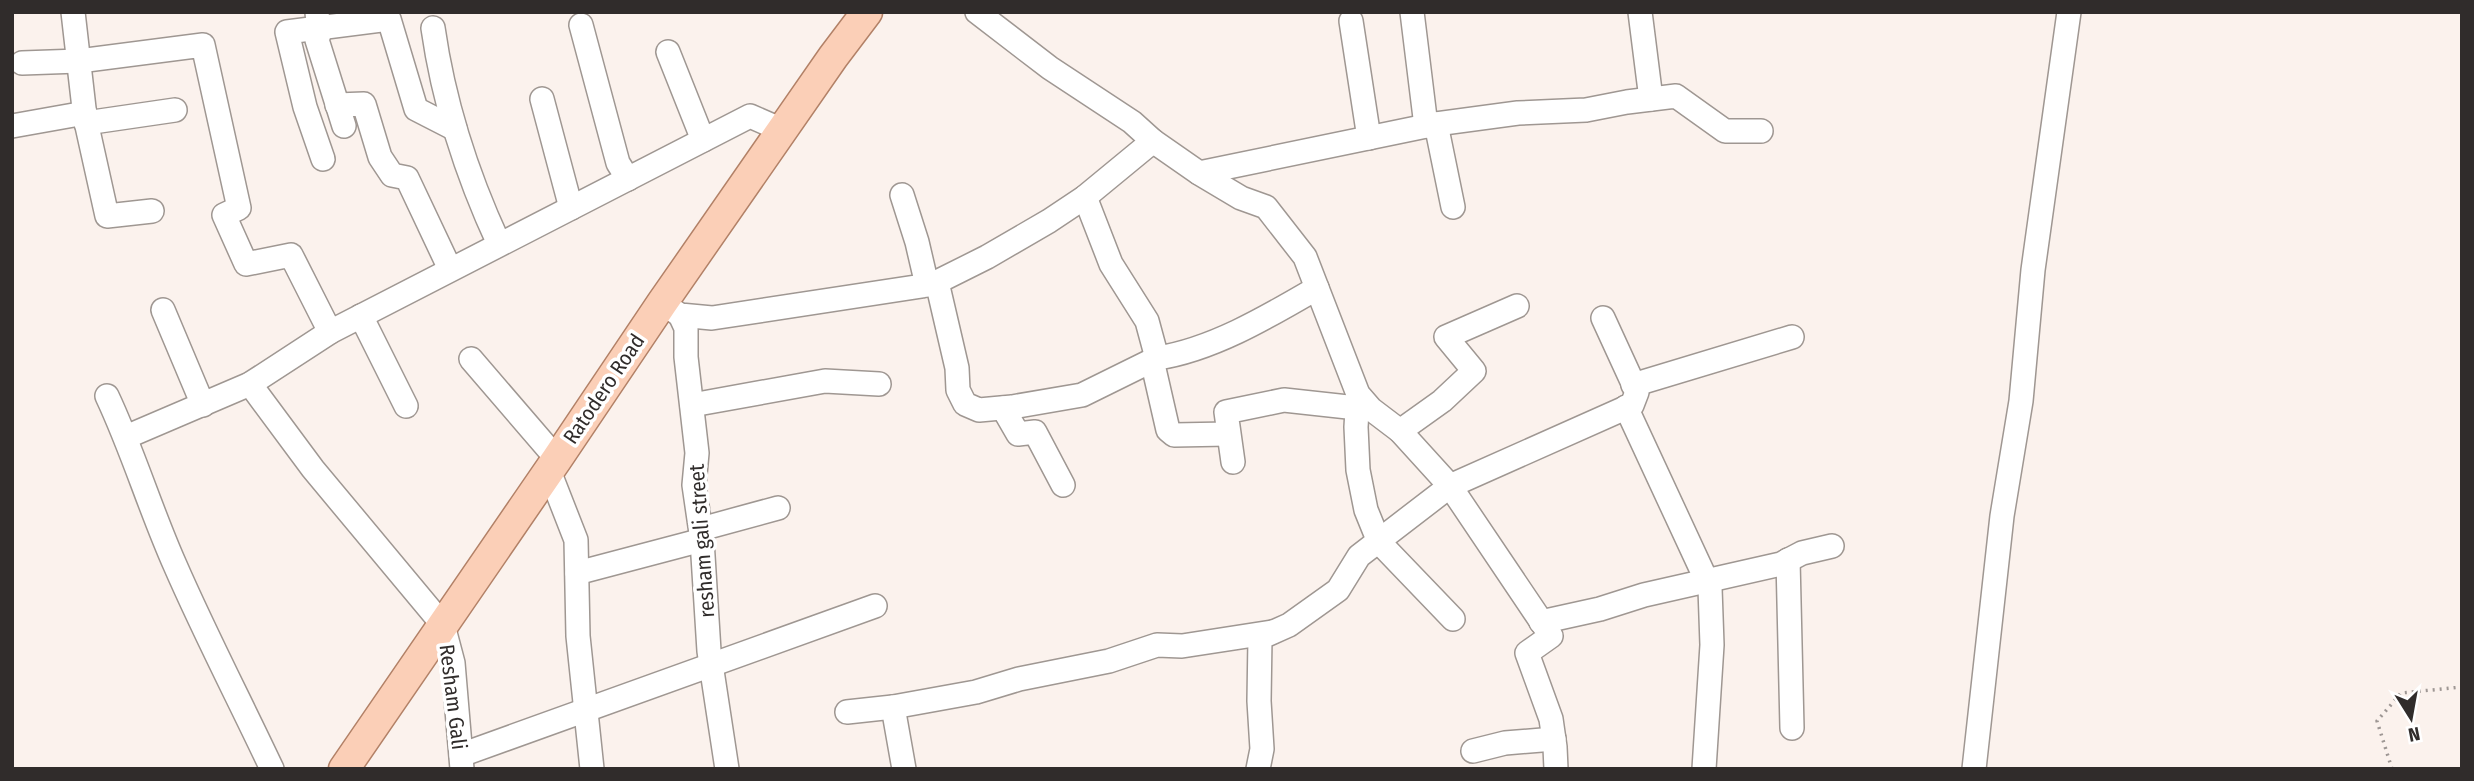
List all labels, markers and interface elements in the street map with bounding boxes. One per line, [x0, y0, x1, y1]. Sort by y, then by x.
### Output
street label: Ratodero Road [558, 329, 650, 449]
street label: resham gali street [684, 463, 720, 619]
street label: Resham Gali [434, 643, 472, 751]
north arrow [2376, 683, 2446, 753]
text: N [2406, 722, 2422, 747]

